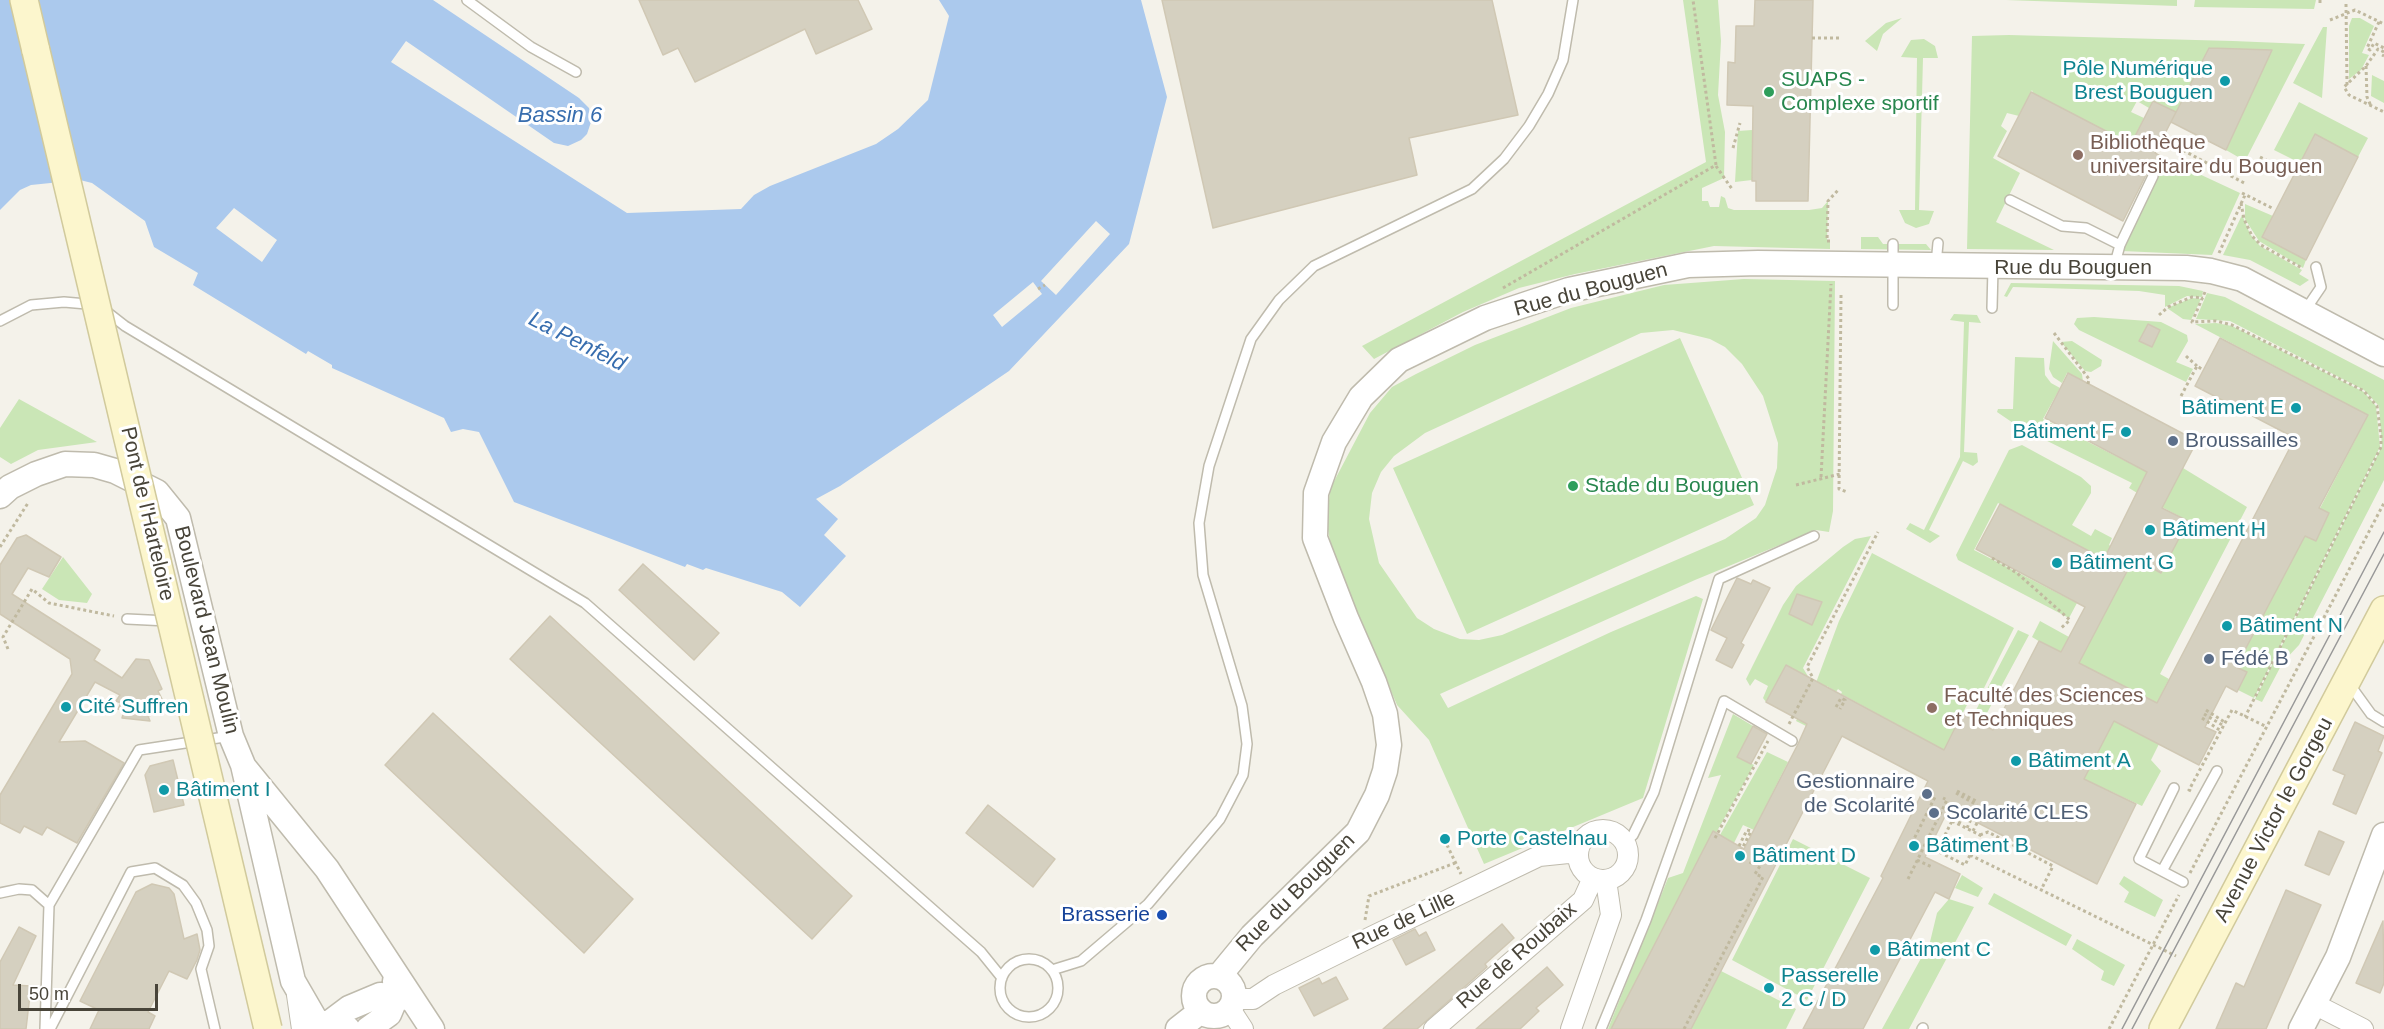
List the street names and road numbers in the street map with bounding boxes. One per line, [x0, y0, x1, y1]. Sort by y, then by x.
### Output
street label: Rue du Bouguen [1994, 255, 2152, 281]
street label: Rue du Bouguen [1512, 257, 1670, 323]
street label: Pont de l'Harteloire [115, 424, 179, 604]
street label: Boulevard Jean Moulin [168, 523, 244, 737]
street label: Avenue Victor le Gorgeu [2209, 713, 2339, 927]
street label: Rue du Bouguen [1231, 828, 1361, 958]
street label: Rue de Lille [1348, 886, 1460, 956]
street label: Rue de Roubaix [1452, 897, 1582, 1015]

